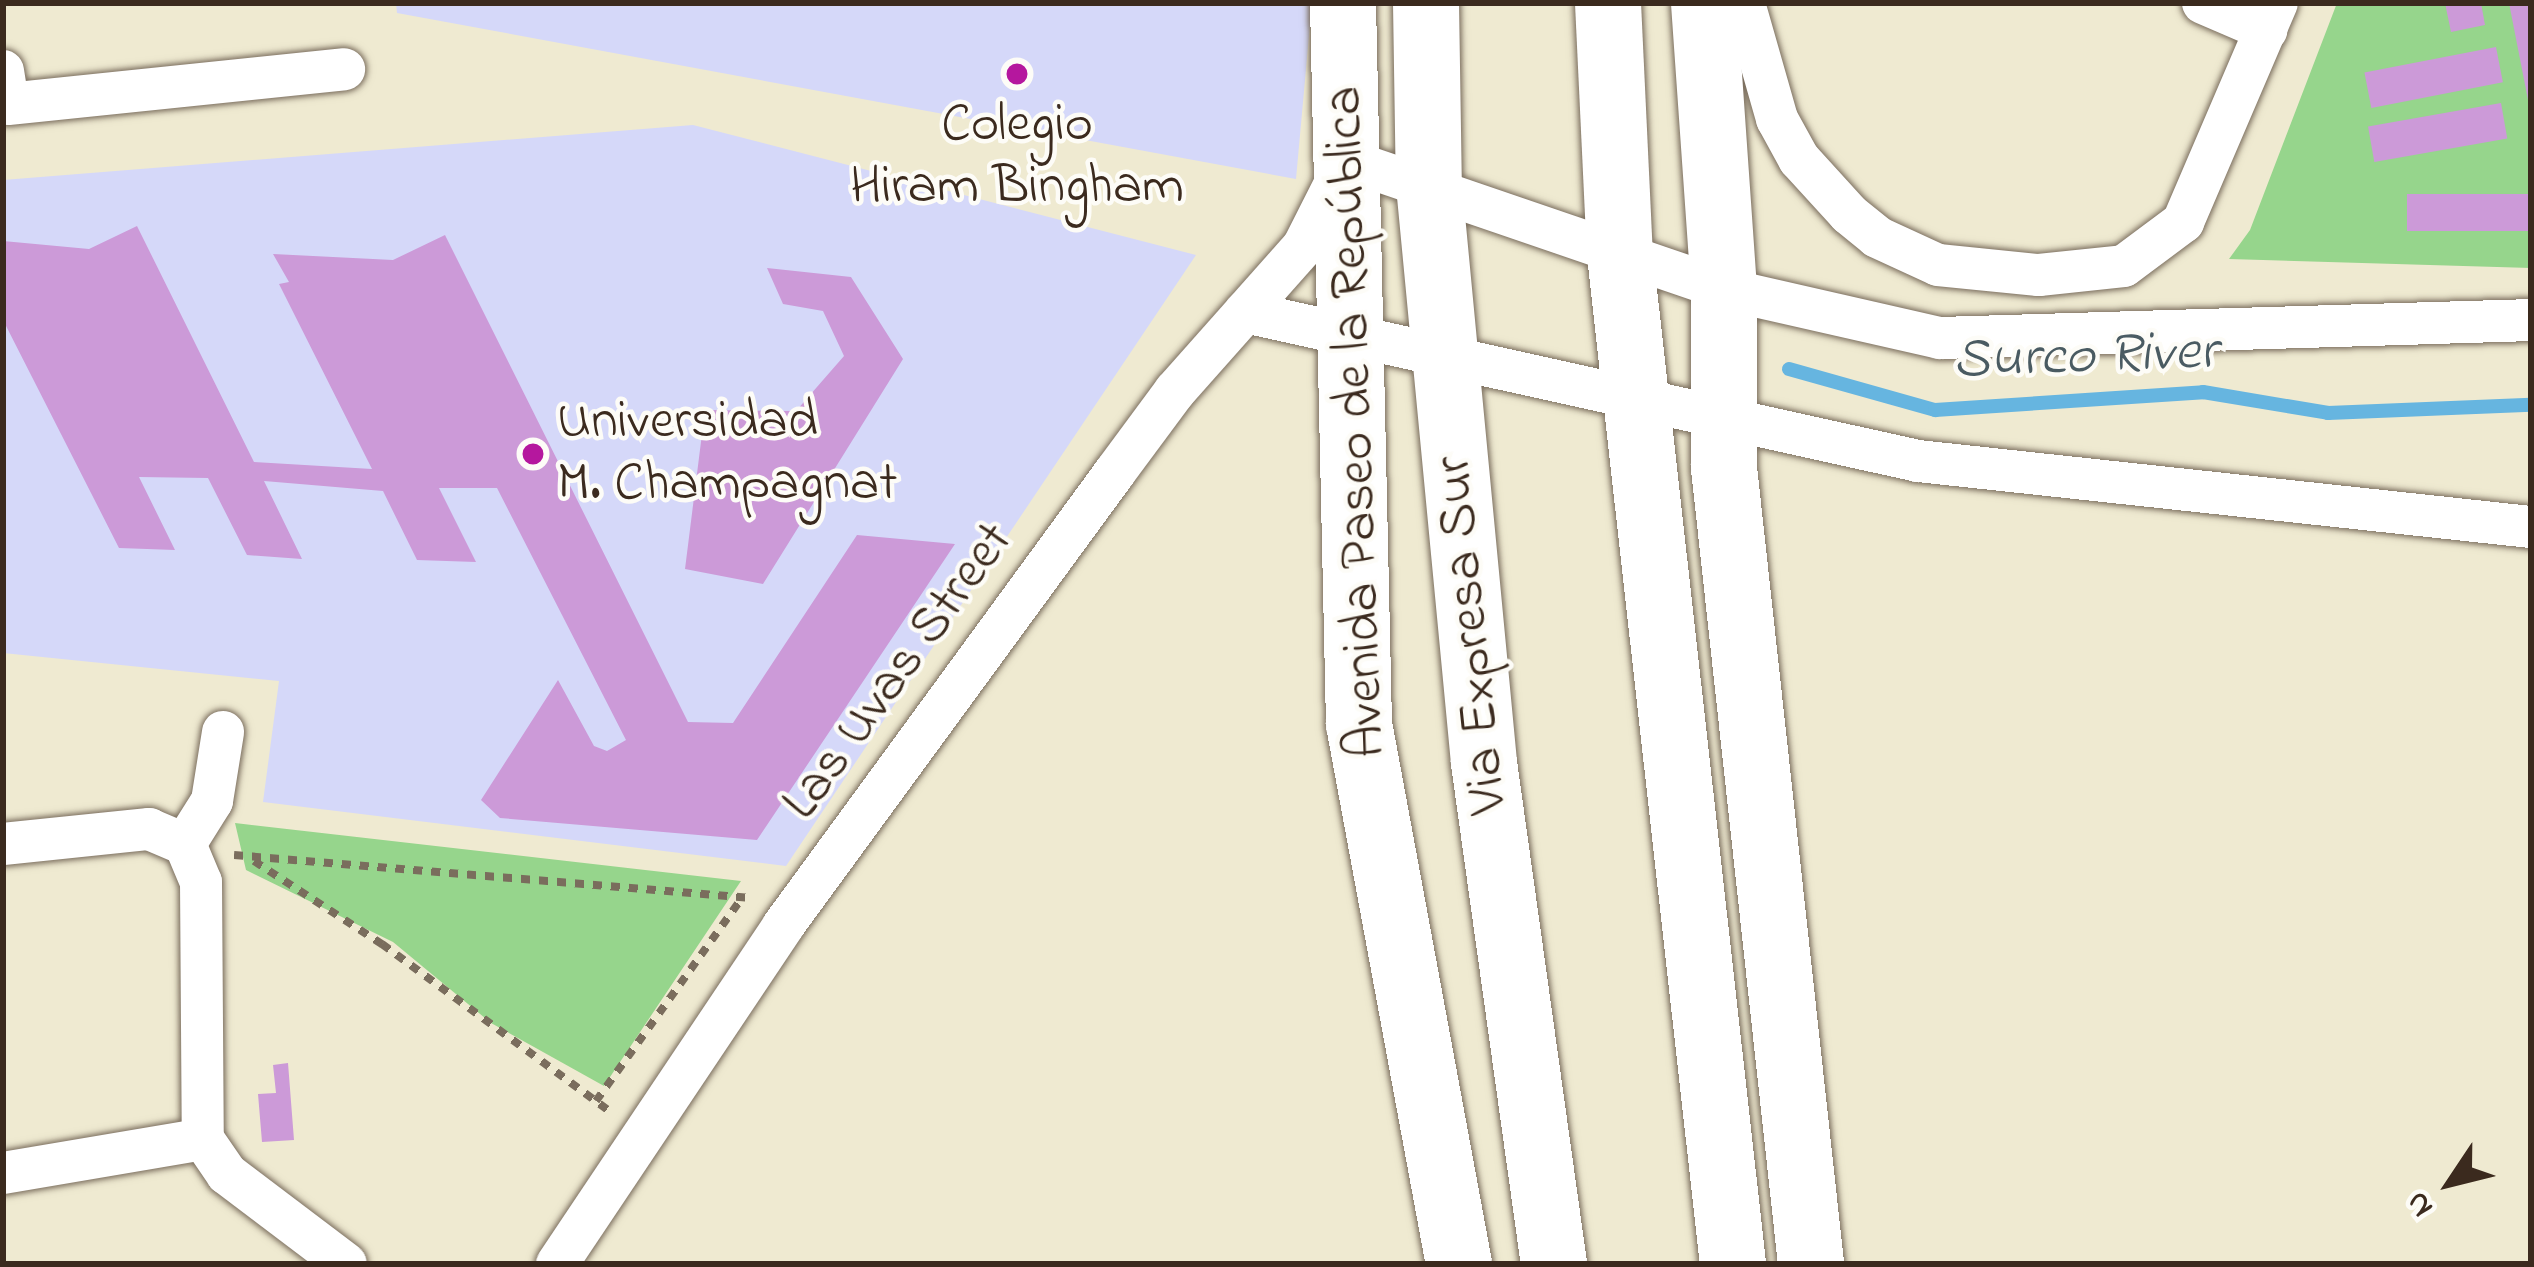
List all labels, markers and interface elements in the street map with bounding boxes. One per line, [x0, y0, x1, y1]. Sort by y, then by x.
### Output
marker: Colegio Hiram Bingham [1004, 61, 1030, 87]
street label: Avenida Paseo de la República [1313, 85, 1401, 759]
place label: Colegio Hiram Bingham [850, 94, 1184, 220]
water label: Surco River [1952, 319, 2218, 397]
place label: Universidad M. Champagnat [557, 391, 897, 518]
marker: Universidad M. Champagnat [520, 441, 546, 467]
street label: Via Expresa Sur [1422, 453, 1524, 817]
street label: Las Uvas Street [770, 511, 1028, 833]
north arrow [2390, 1123, 2510, 1243]
text: N [2394, 1181, 2447, 1227]

